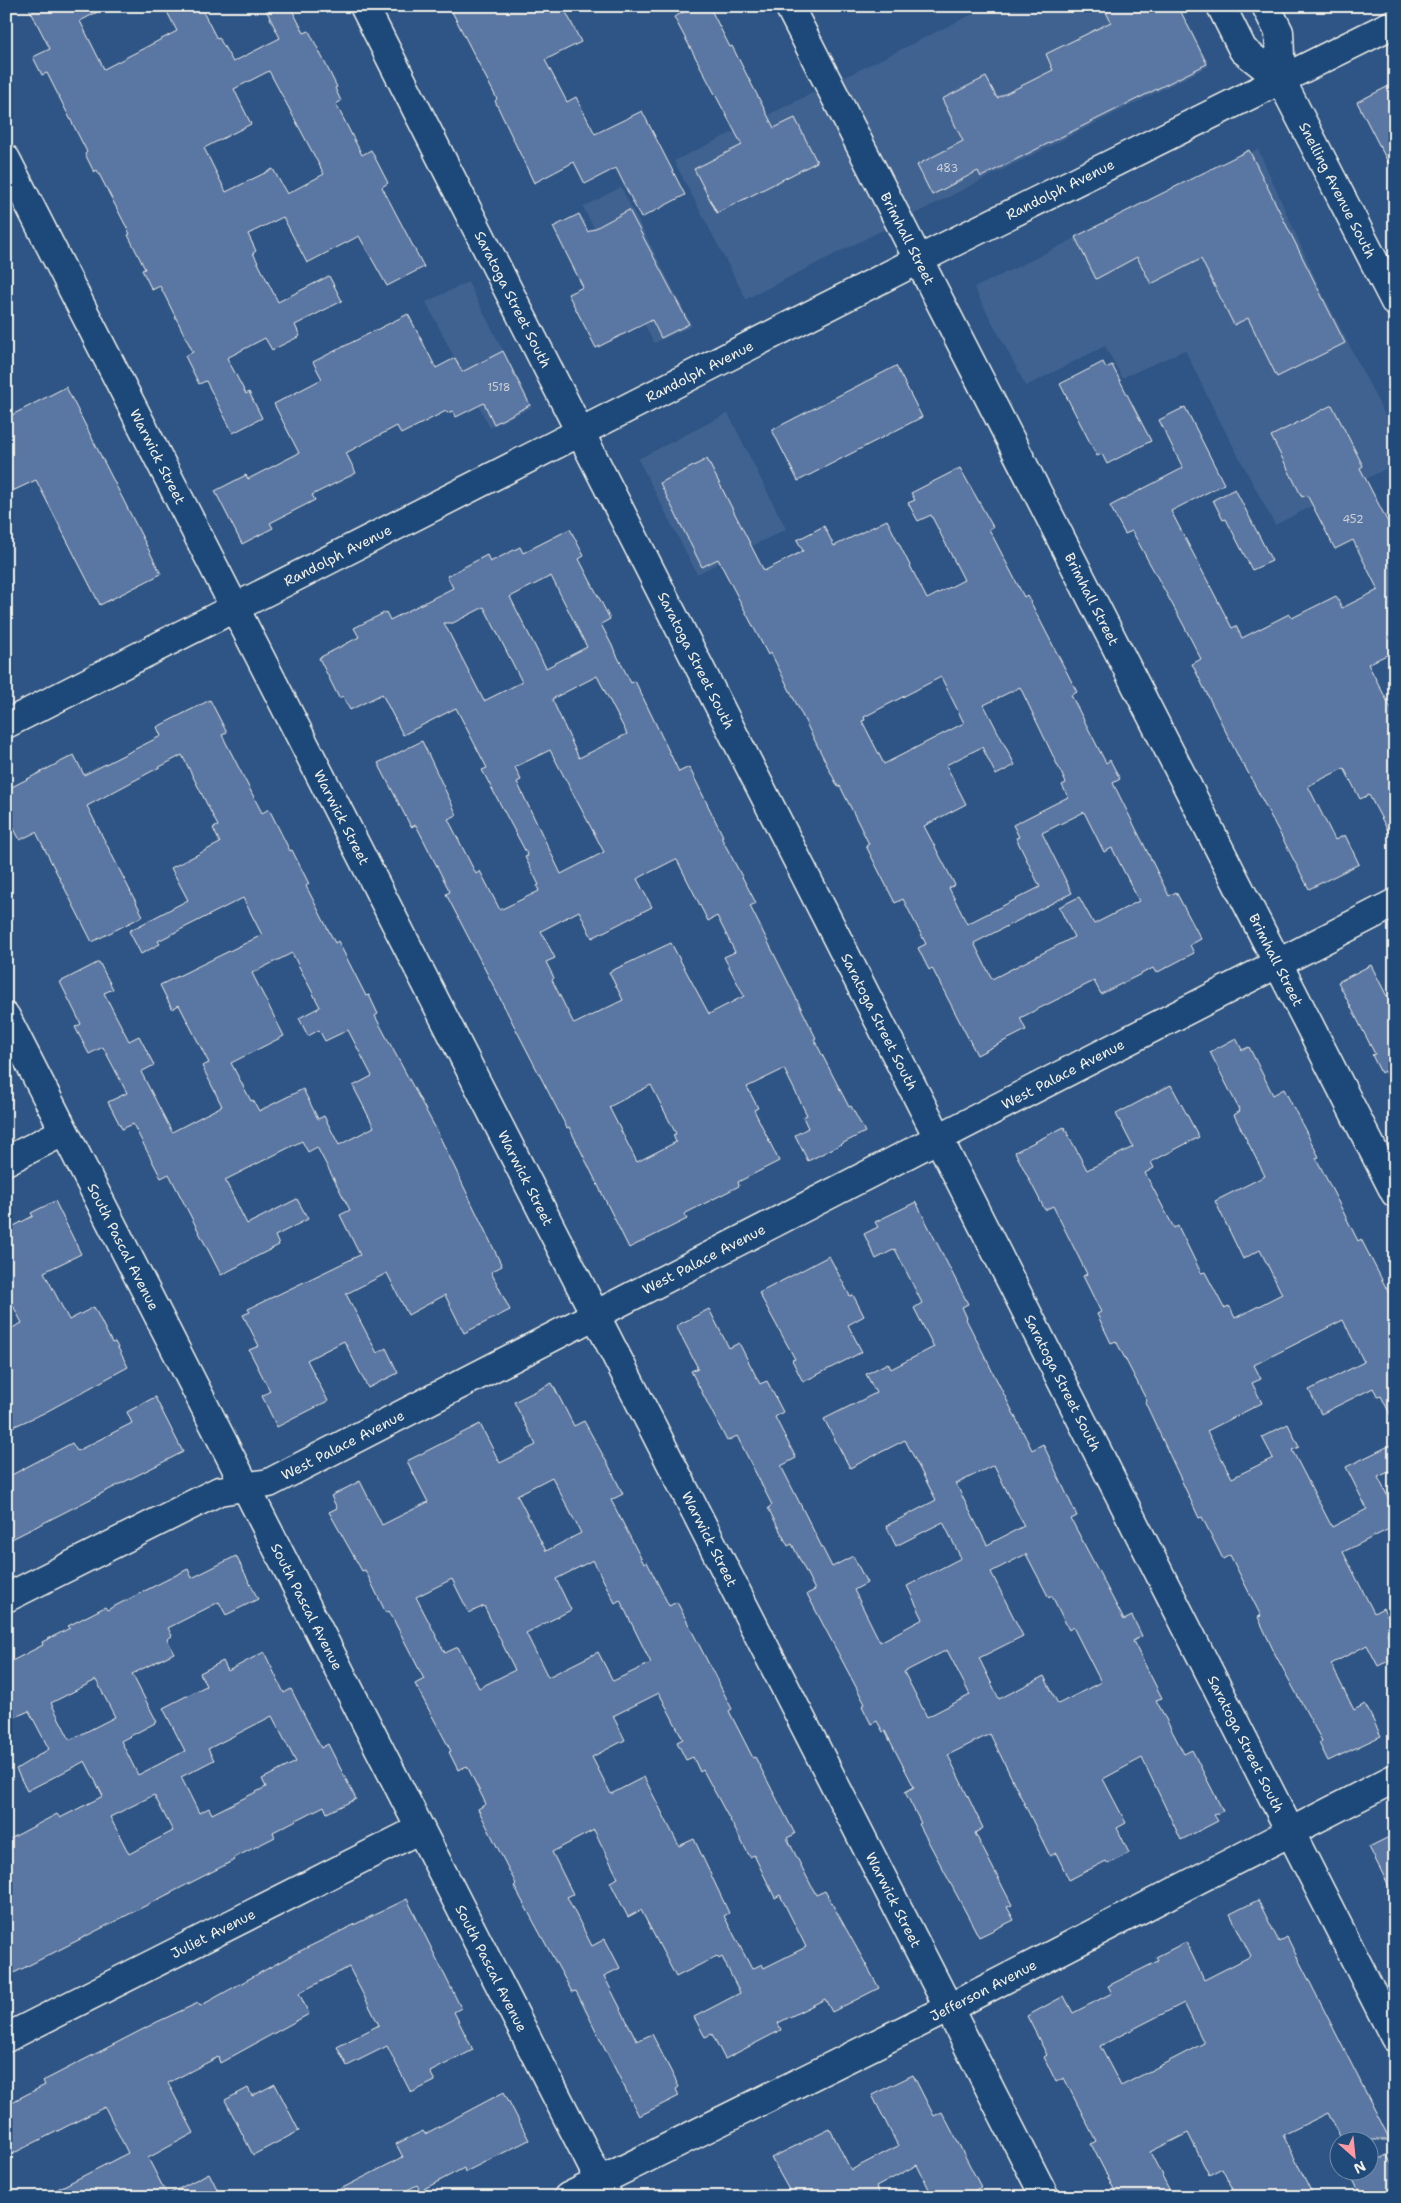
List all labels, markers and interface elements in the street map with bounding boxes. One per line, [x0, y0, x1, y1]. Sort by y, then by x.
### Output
street label: Snelling Avenue South [1295, 119, 1380, 261]
street label: Randolph Avenue [1003, 155, 1117, 224]
house number: 483 [936, 161, 958, 176]
street label: Brimhall Street [877, 189, 939, 288]
street label: Saratoga Street South [471, 228, 555, 371]
street label: Randolph Avenue [642, 336, 757, 406]
house number: 1518 [488, 380, 510, 395]
street label: Warwick Street [126, 406, 189, 507]
house number: 452 [1342, 512, 1364, 527]
street label: Randolph Avenue [281, 520, 395, 590]
street label: Brimhall Street [1061, 550, 1123, 649]
street label: Saratoga Street South [654, 589, 738, 732]
street label: Warwick Street [310, 767, 373, 868]
street label: Brimhall Street [1245, 910, 1307, 1009]
street label: Saratoga Street South [837, 950, 922, 1093]
street label: West Palace Avenue [998, 1035, 1128, 1113]
street label: Warwick Street [494, 1128, 557, 1229]
street label: South Pascal Avenue [83, 1180, 163, 1313]
street label: West Palace Avenue [639, 1220, 768, 1298]
street label: Saratoga Street South [1020, 1311, 1105, 1454]
street label: West Palace Avenue [278, 1406, 407, 1484]
street label: Warwick Street [678, 1488, 741, 1590]
street label: South Pascal Avenue [267, 1540, 347, 1673]
street label: Saratoga Street South [1204, 1673, 1288, 1816]
street label: Warwick Street [862, 1849, 925, 1950]
street label: South Pascal Avenue [451, 1902, 531, 2035]
street label: Juliet Avenue [168, 1905, 258, 1962]
street label: Jefferson Avenue [927, 1955, 1040, 2025]
north arrow [1328, 2130, 1378, 2180]
text: N [1351, 2157, 1369, 2178]

